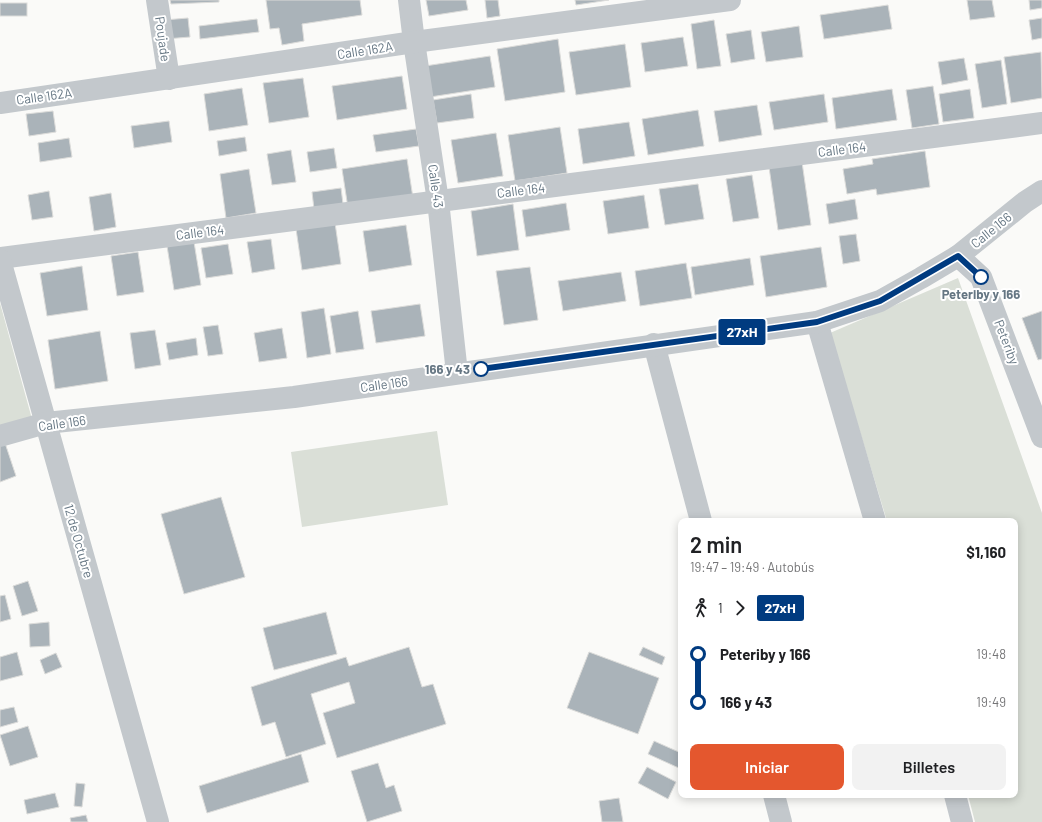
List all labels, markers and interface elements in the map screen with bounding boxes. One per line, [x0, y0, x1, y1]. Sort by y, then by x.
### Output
street label: Poujade [152, 15, 174, 63]
street label: Calle 162A [336, 38, 394, 62]
street label: Calle 162A [15, 84, 73, 108]
street label: Calle 164 [817, 138, 867, 160]
street label: Calle 43 [425, 163, 447, 209]
street label: Calle 164 [496, 179, 546, 201]
street label: Calle 166 [967, 209, 1015, 251]
street label: Calle 164 [175, 221, 225, 243]
marker: Peteriby y 166 [973, 269, 989, 285]
place label: Peteriby y 166 [942, 286, 1020, 302]
street label: Peteriby [991, 317, 1023, 367]
line badge: 27xH [714, 319, 770, 345]
text: 27xH [726, 323, 758, 340]
place label: 166 y 43 [425, 361, 470, 377]
marker: 166 y 43 [473, 361, 489, 377]
street label: Calle 166 [359, 373, 409, 395]
street label: Calle 166 [37, 412, 87, 434]
street label: 12 de Octubre [61, 502, 97, 580]
text: 2 min [690, 531, 742, 557]
text: $1,160 [966, 543, 1006, 561]
text: 19:47 – 19:49 · Autobús [690, 559, 814, 575]
icon: walk [690, 597, 712, 619]
icon: forward [729, 597, 751, 619]
text: 27xH [765, 599, 796, 616]
text: 1 [718, 600, 723, 616]
text: Peteriby y 166 [720, 645, 811, 663]
text: 19:48 [976, 646, 1006, 662]
text: 166 y 43 [720, 693, 772, 711]
text: 19:49 [976, 694, 1006, 710]
button: Iniciar [690, 744, 844, 790]
button: Billetes [852, 744, 1006, 790]

